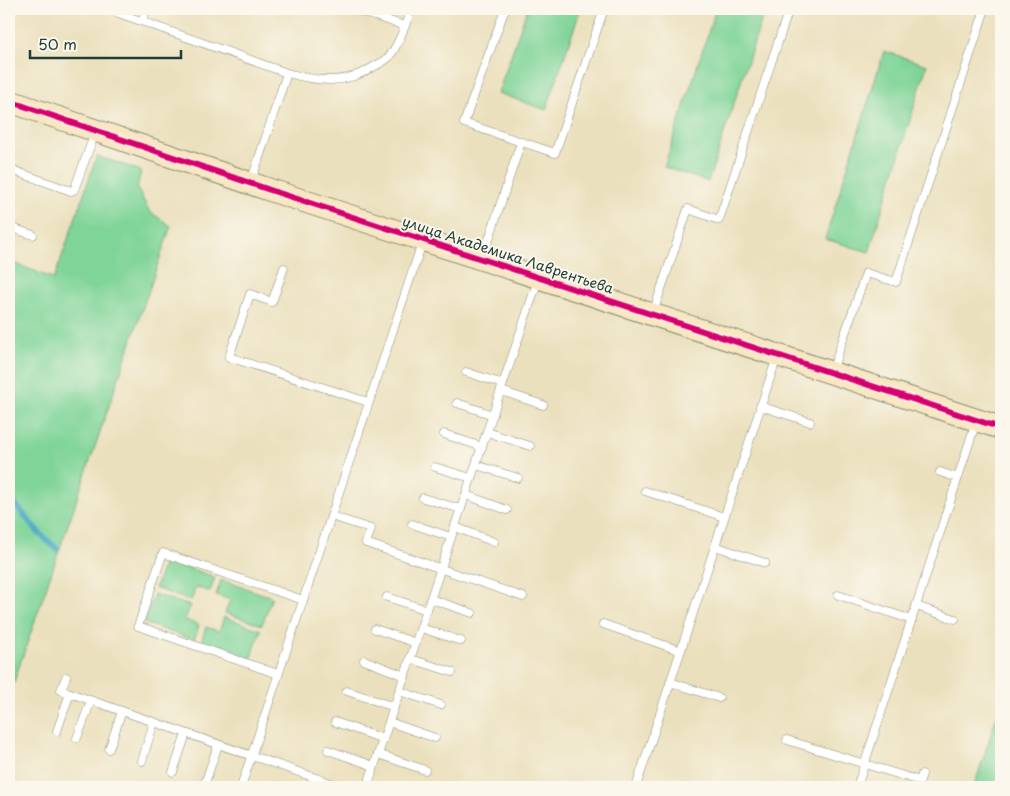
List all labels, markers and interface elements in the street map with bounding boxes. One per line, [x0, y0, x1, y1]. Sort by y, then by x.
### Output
scale bar [30, 28, 181, 60]
text: 50 m [38, 32, 77, 55]
street label: улица Академика Лаврентьева [400, 210, 617, 299]

